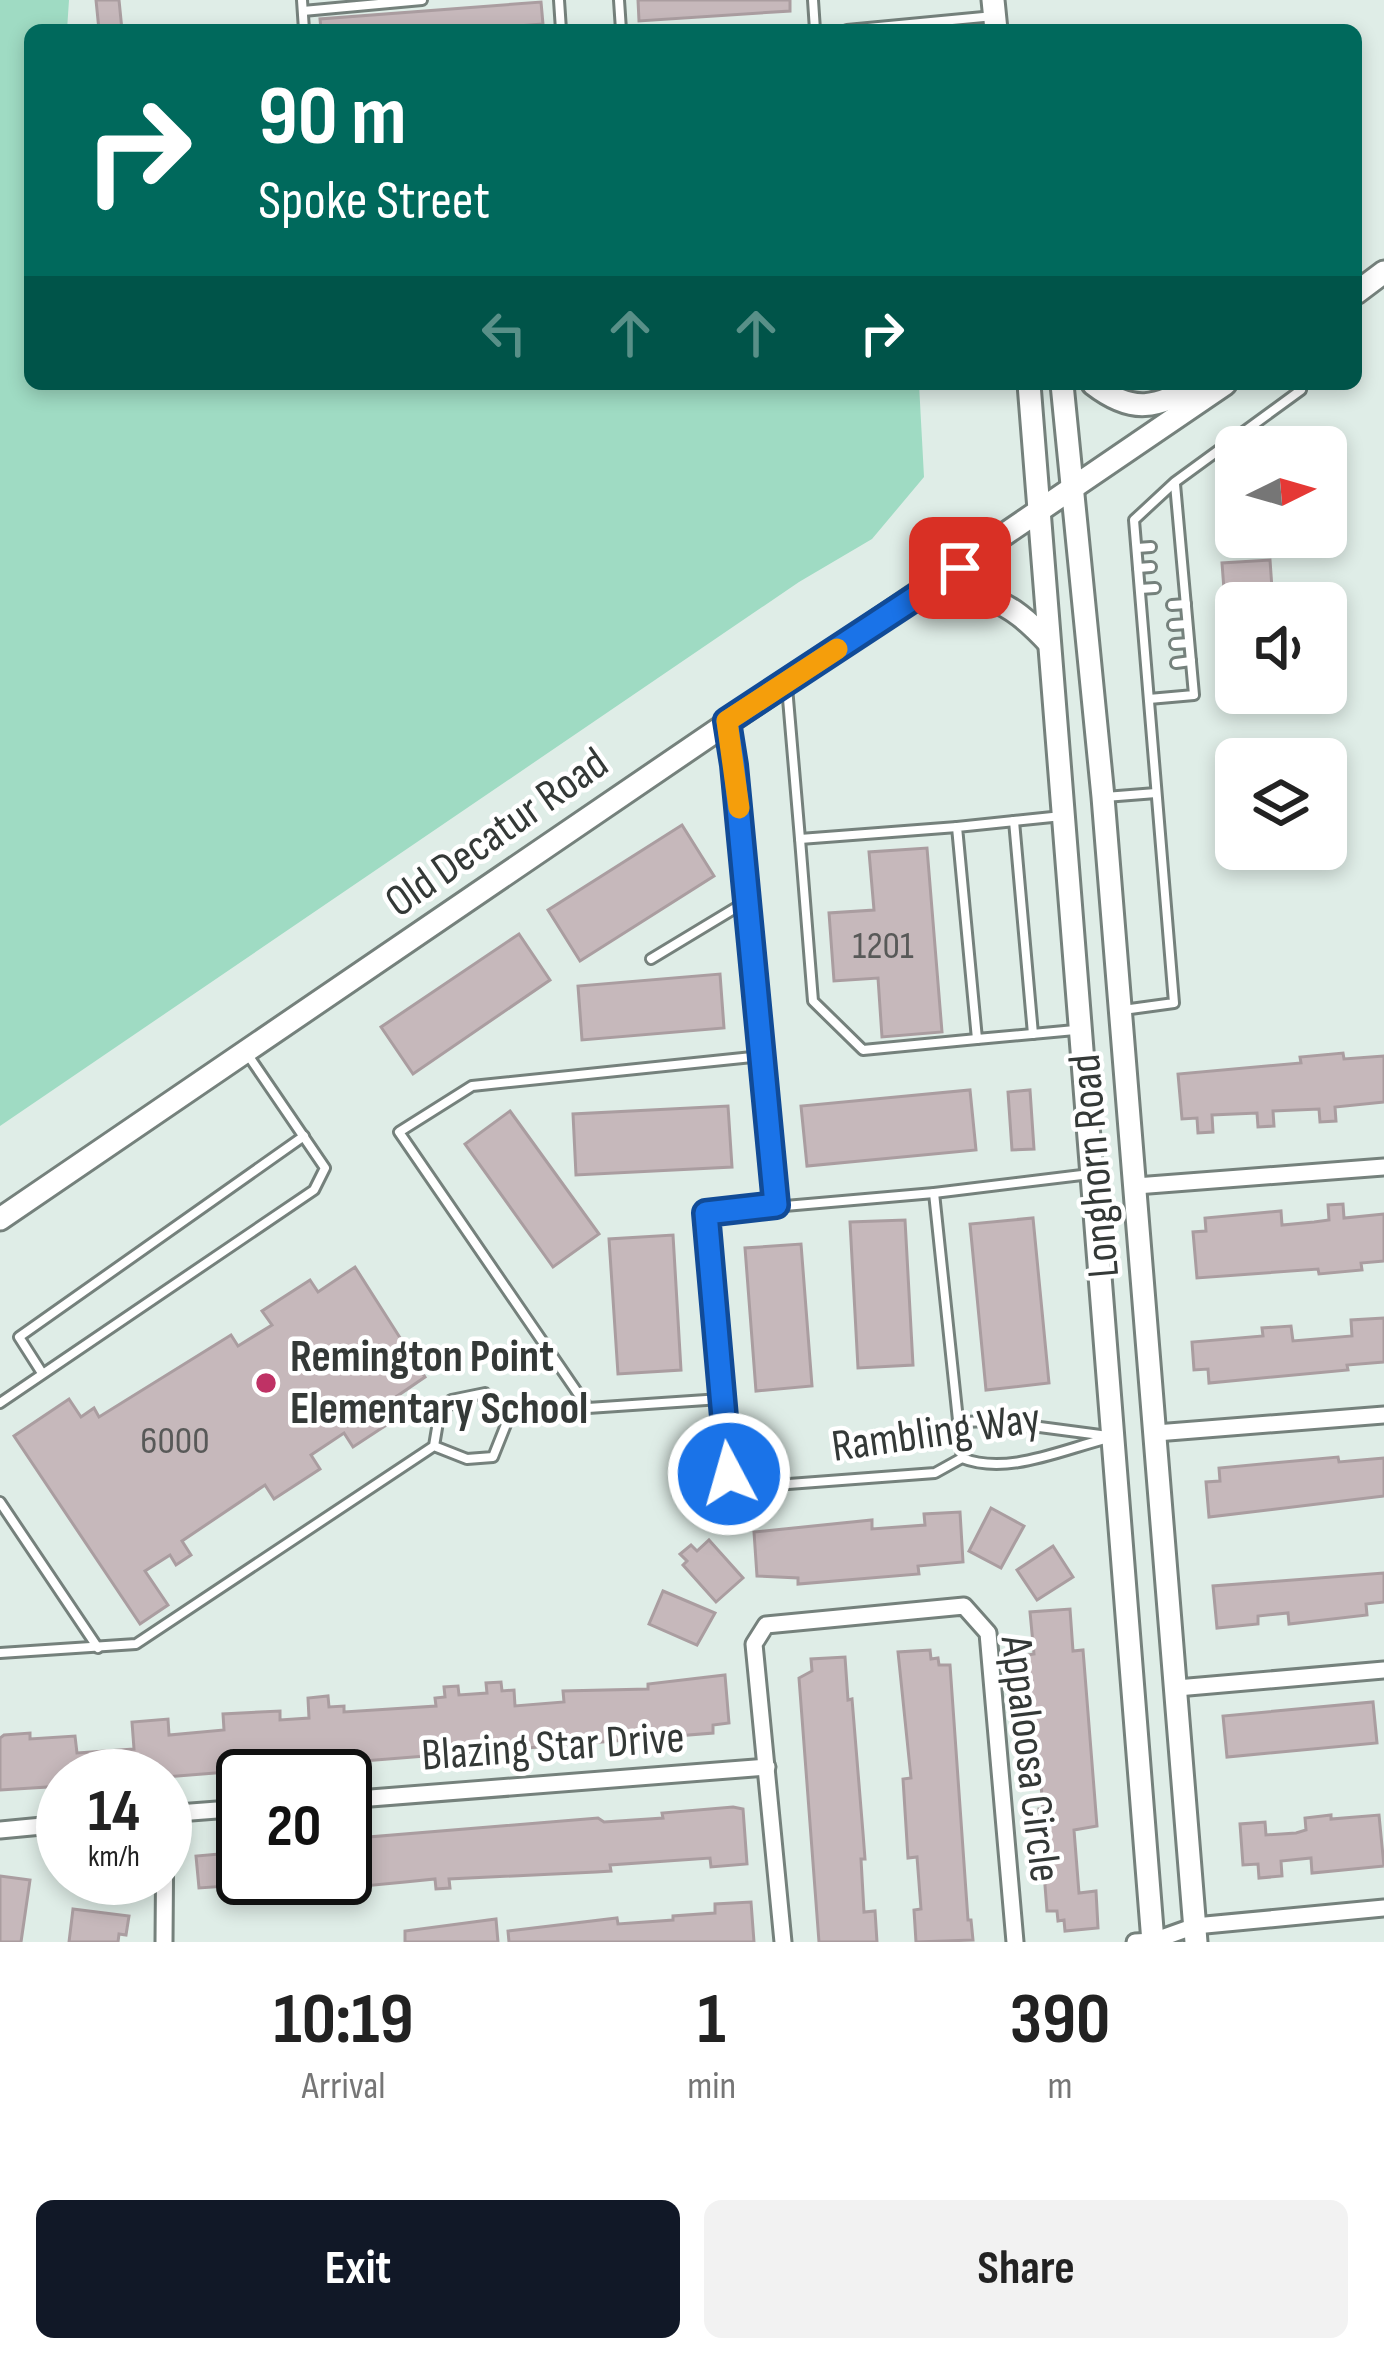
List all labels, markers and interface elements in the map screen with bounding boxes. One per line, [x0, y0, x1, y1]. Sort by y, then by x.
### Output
text: 90 m [258, 67, 407, 168]
icon: right [60, 72, 216, 228]
text: Spoke Street [258, 169, 490, 234]
icon: left [471, 300, 537, 366]
icon: ahead [597, 300, 663, 366]
icon: ahead [723, 300, 789, 366]
icon: right [849, 300, 915, 366]
north arrow [1215, 426, 1347, 558]
map controls [1215, 426, 1347, 870]
pin [909, 517, 1011, 619]
icon: arrive [927, 535, 993, 601]
button: sound [1215, 582, 1347, 714]
street label: Old Decatur Road [375, 736, 619, 930]
button: layers [1215, 738, 1347, 870]
house number: 1201 [852, 923, 914, 970]
street label: Longhorn Road [1058, 1052, 1132, 1280]
place label: Remington Point Elementary School [290, 1330, 588, 1437]
marker: Remington Point Elementary School [253, 1370, 279, 1396]
street label: Rambling Way [828, 1391, 1044, 1475]
position arrow [666, 1411, 792, 1537]
house number: 6000 [140, 1418, 210, 1465]
street label: Appaloosa Circle [987, 1632, 1072, 1885]
street label: Blazing Star Drive [420, 1710, 686, 1784]
speed limit sign: 20 [216, 1749, 372, 1905]
text: 14 [88, 1776, 140, 1848]
text: km/h [88, 1839, 140, 1875]
text: 10:19 [274, 1977, 414, 2064]
text: 1 [698, 1977, 726, 2064]
text: 390 [1010, 1977, 1110, 2064]
text: Arrival [302, 2063, 386, 2110]
text: min [687, 2063, 736, 2110]
text: m [1048, 2063, 1073, 2110]
button: Exit [36, 2200, 680, 2338]
button: Share [704, 2200, 1348, 2338]

